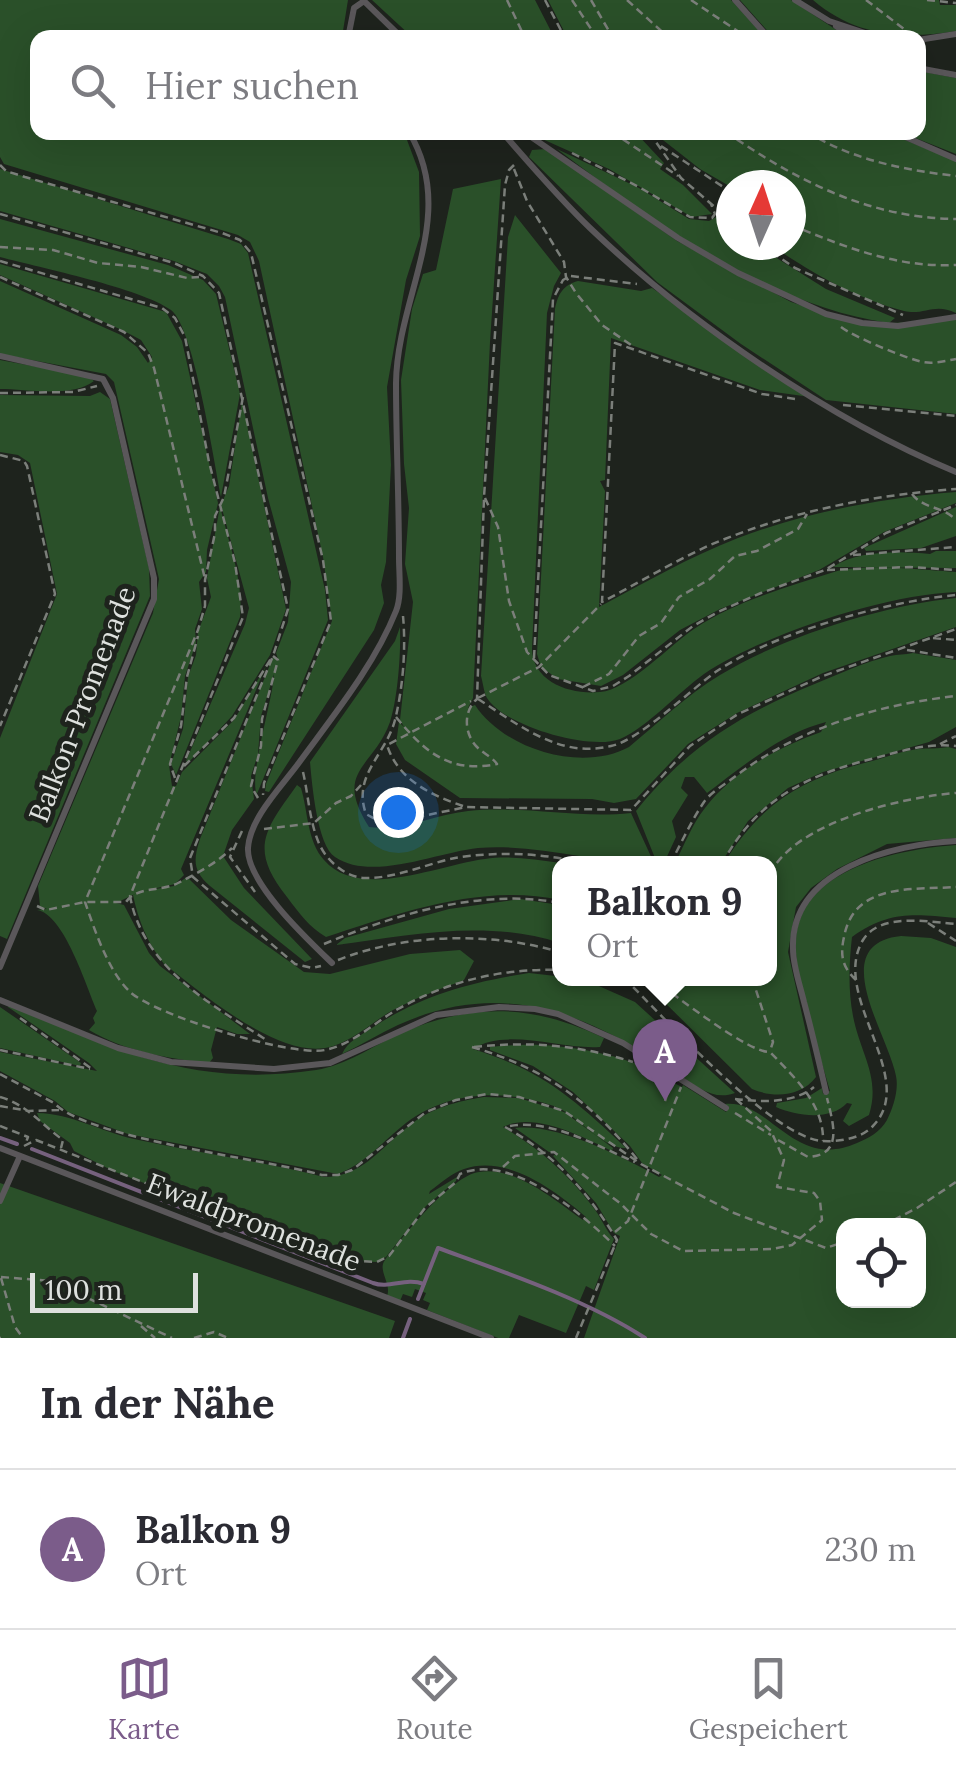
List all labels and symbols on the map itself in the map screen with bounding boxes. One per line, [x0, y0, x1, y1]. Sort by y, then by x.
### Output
north arrow [716, 170, 806, 260]
street label: Balkon-Promenade [20, 581, 144, 827]
your location [373, 787, 424, 838]
pin: A [632, 1018, 698, 1101]
street label: Ewaldpromenade [142, 1165, 366, 1279]
scale bar [30, 1268, 198, 1312]

